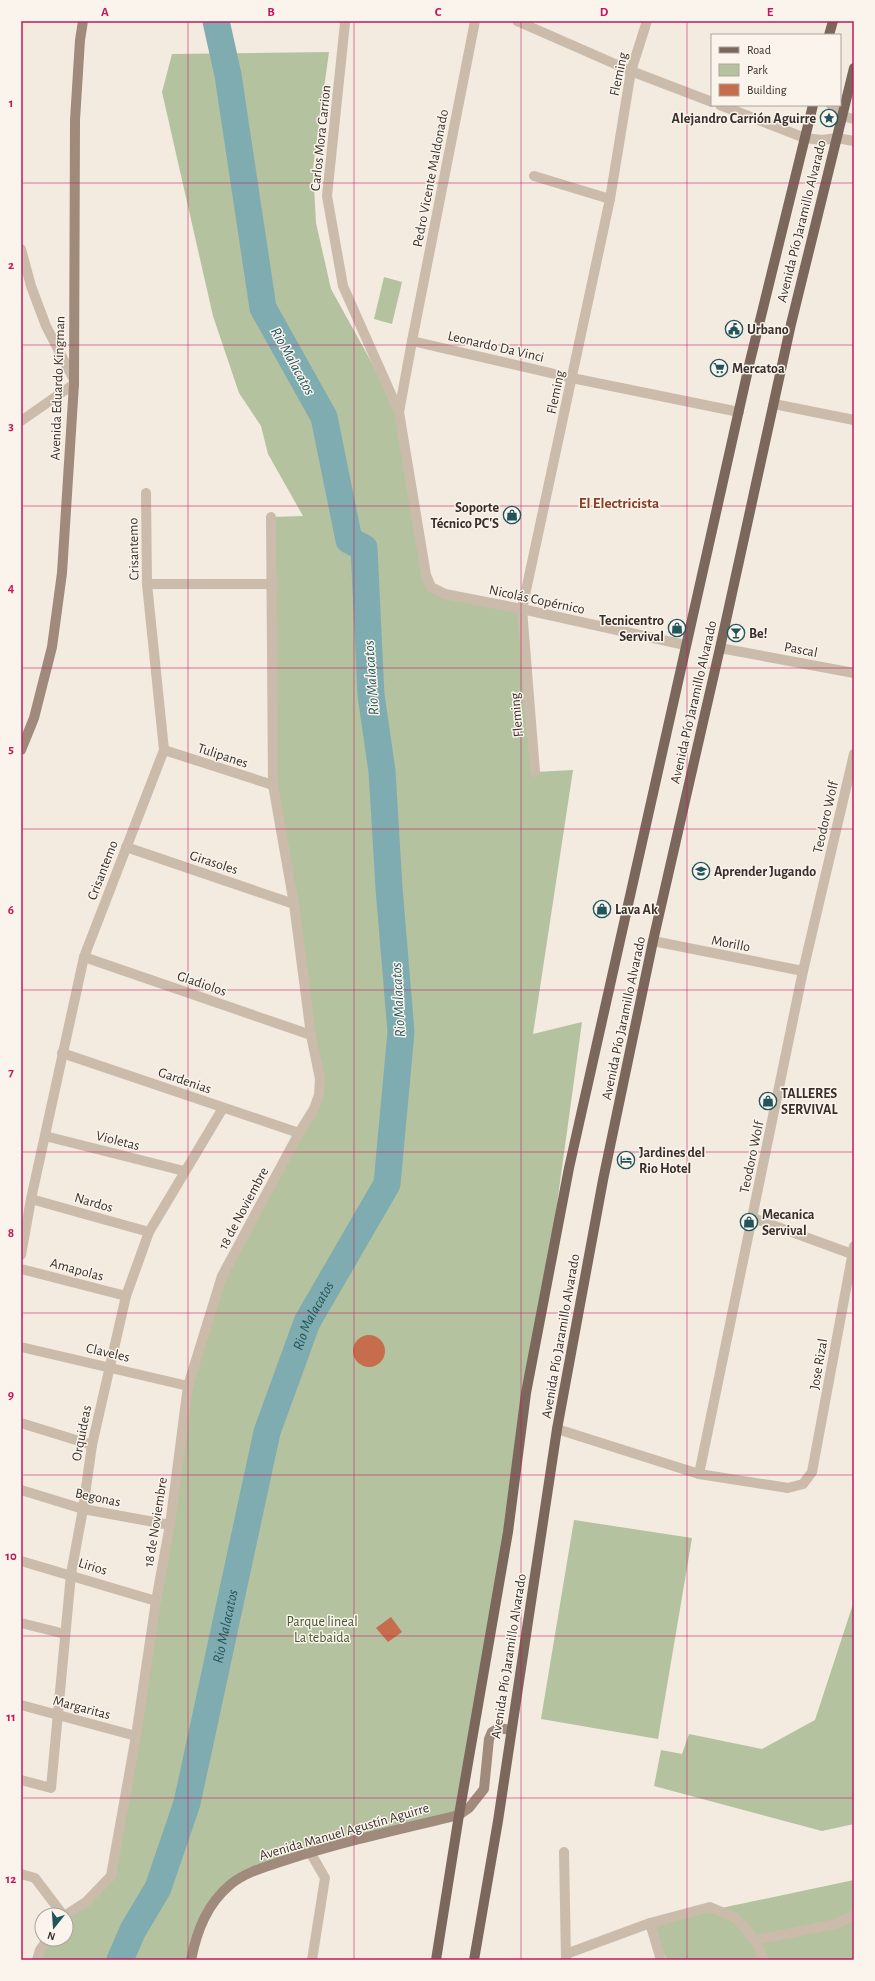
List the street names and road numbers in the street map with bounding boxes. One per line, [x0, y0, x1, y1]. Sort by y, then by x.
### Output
street label: Fleming [607, 51, 630, 97]
street label: Carlos Mora Carrion [308, 84, 334, 192]
street label: Pedro Vicente Maldonado [411, 108, 451, 248]
street label: Avenida Pío Jaramillo Alvarado [775, 139, 829, 304]
street label: Avenida Eduardo Kingman [48, 316, 68, 461]
street label: Leonardo Da Vinci [446, 329, 545, 365]
street label: Fleming [544, 369, 567, 415]
street label: Crisantemo [126, 518, 142, 580]
street label: Nicolás Copérnico [488, 583, 586, 617]
street label: Avenida Pío Jaramillo Alvarado [668, 619, 720, 785]
street label: Pascal [783, 640, 819, 660]
street label: Fleming [508, 692, 526, 738]
street label: Tulipanes [196, 741, 250, 771]
street label: Teodoro Wolf [811, 779, 841, 855]
street label: Crisantemo [85, 839, 121, 902]
street label: Girasoles [188, 849, 240, 877]
street label: Morillo [710, 933, 752, 955]
street label: Avenida Pío Jaramillo Alvarado [600, 935, 648, 1101]
street label: Gladiolos [175, 969, 228, 999]
street label: Gardenias [156, 1065, 213, 1097]
street label: Teodoro Wolf [738, 1119, 767, 1195]
street label: Violetas [95, 1129, 141, 1153]
street label: 18 de Noviembre [216, 1165, 271, 1252]
street label: Nardos [73, 1191, 115, 1215]
street label: Avenida Pío Jaramillo Alvarado [540, 1253, 582, 1420]
street label: Amapolas [48, 1256, 105, 1284]
street label: Jose Rizal [808, 1337, 830, 1391]
street label: Claveles [85, 1341, 131, 1365]
street label: Orquideas [70, 1404, 94, 1462]
street label: 18 de Noviembre [142, 1476, 170, 1568]
street label: Begonas [74, 1486, 122, 1510]
street label: Lirios [77, 1556, 109, 1578]
street label: Avenida Pío Jaramillo Alvarado [489, 1573, 529, 1740]
street label: Margaritas [52, 1694, 112, 1722]
street label: Avenida Manuel Agustín Aguirre [258, 1801, 431, 1863]

